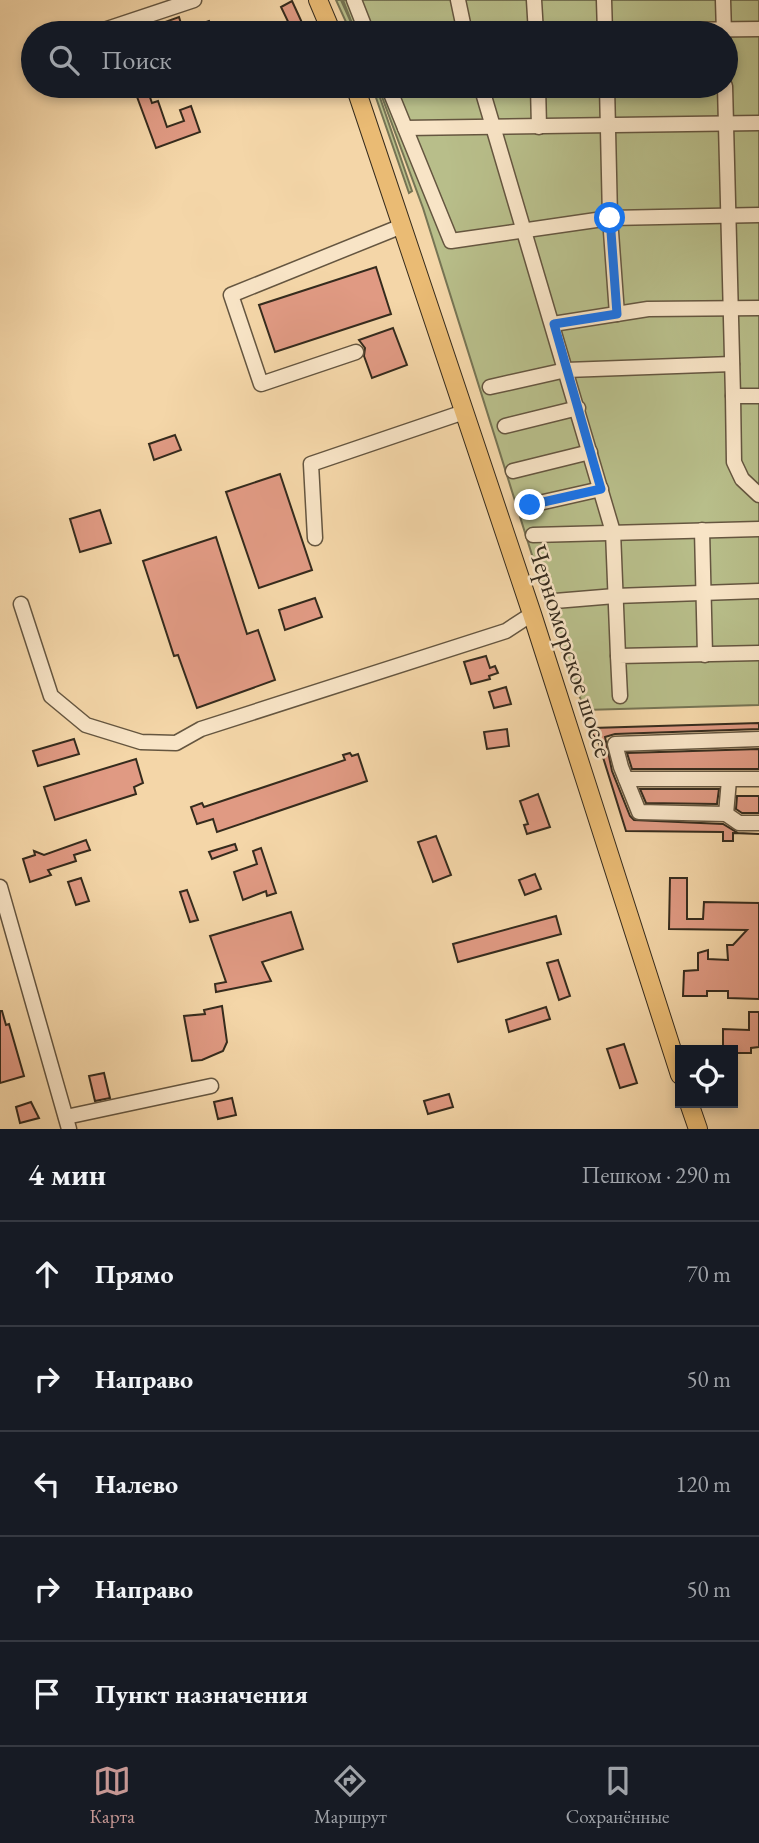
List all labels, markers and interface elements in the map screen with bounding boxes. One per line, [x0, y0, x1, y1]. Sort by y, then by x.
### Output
search box [21, 21, 738, 98]
icon: search [45, 41, 83, 79]
text: Поиск [101, 43, 172, 77]
route start [594, 202, 625, 233]
route end [514, 489, 545, 520]
street label: Черноморское шоссе [521, 540, 621, 762]
map controls [675, 1045, 738, 1108]
button: locate [675, 1045, 738, 1108]
text: 4 мин [28, 1155, 106, 1194]
text: Пешком · 290 m [582, 1160, 731, 1190]
icon: ahead [28, 1255, 66, 1293]
text: Прямо [95, 1257, 174, 1291]
text: 70 m [686, 1259, 731, 1289]
icon: right [28, 1360, 66, 1398]
text: Направо [95, 1362, 193, 1396]
text: 50 m [686, 1364, 731, 1394]
icon: left [28, 1465, 66, 1503]
text: Налево [95, 1467, 178, 1501]
text: 120 m [675, 1469, 731, 1499]
icon: right [28, 1570, 66, 1608]
text: Направо [95, 1572, 193, 1606]
text: 50 m [686, 1574, 731, 1604]
icon: arrive [28, 1675, 66, 1713]
text: Пункт назначения [95, 1677, 308, 1711]
tab: Карта [90, 1762, 135, 1829]
tab: Маршрут [314, 1762, 387, 1829]
tab: Сохранённые [566, 1762, 669, 1829]

